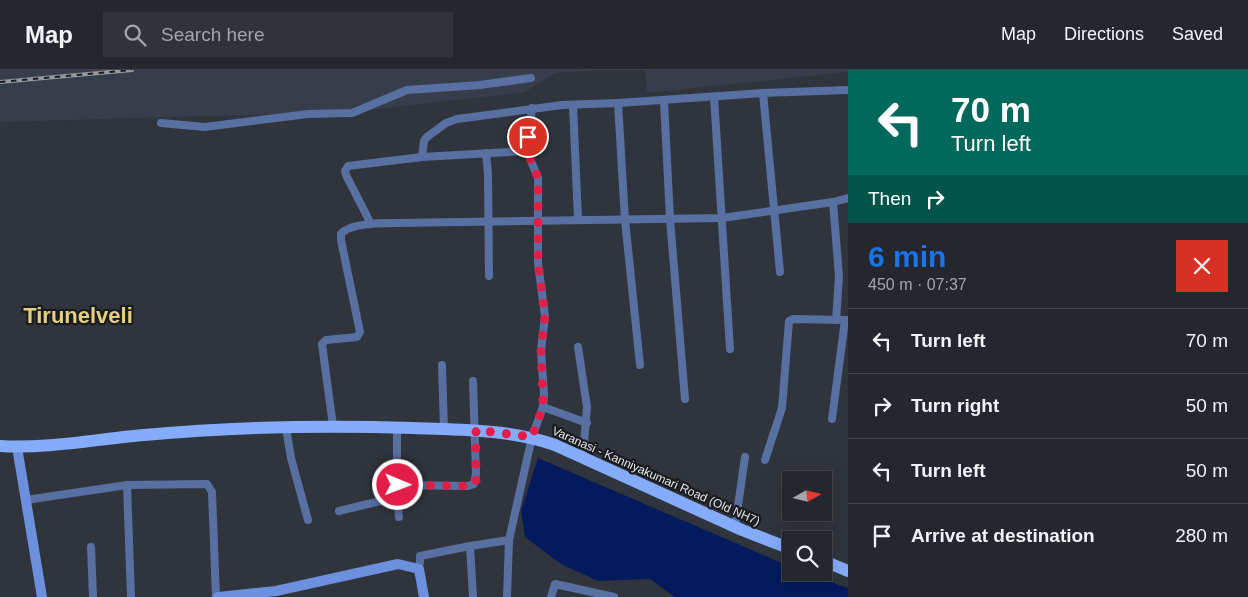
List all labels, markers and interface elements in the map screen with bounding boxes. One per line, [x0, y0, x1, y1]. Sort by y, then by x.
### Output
search box [103, 12, 453, 57]
text: Map [25, 21, 73, 48]
icon: search [121, 21, 149, 49]
text: Search here [161, 24, 265, 45]
text: Map [1001, 24, 1036, 44]
text: Directions [1064, 24, 1144, 44]
text: Saved [1172, 24, 1223, 44]
icon: left [868, 90, 933, 155]
text: 70 m [951, 90, 1031, 129]
pin [507, 116, 549, 158]
icon: arrive [514, 123, 542, 151]
text: Turn left [951, 131, 1031, 156]
icon: right [921, 185, 949, 213]
text: Then [868, 188, 911, 209]
text: 6 min [868, 240, 946, 273]
button: close [1176, 240, 1228, 292]
text: 450 m · 07:37 [868, 276, 967, 293]
district label: Tirunelveli [23, 303, 133, 328]
icon: left [868, 327, 896, 355]
text: Turn left [911, 330, 986, 351]
text: 70 m [1186, 330, 1228, 351]
icon: right [868, 392, 896, 420]
text: Turn right [911, 395, 999, 416]
text: 50 m [1186, 395, 1228, 416]
street label: Varanasi - Kanniyakumari Road (Old NH7) [550, 424, 762, 528]
icon: left [868, 457, 896, 485]
position arrow [371, 458, 423, 510]
text: Turn left [911, 460, 986, 481]
text: 50 m [1186, 460, 1228, 481]
north arrow [782, 471, 832, 521]
map controls [782, 471, 832, 581]
icon: arrive [868, 522, 896, 550]
text: Arrive at destination [911, 525, 1095, 546]
text: 280 m [1175, 525, 1228, 546]
button: search [782, 531, 832, 581]

